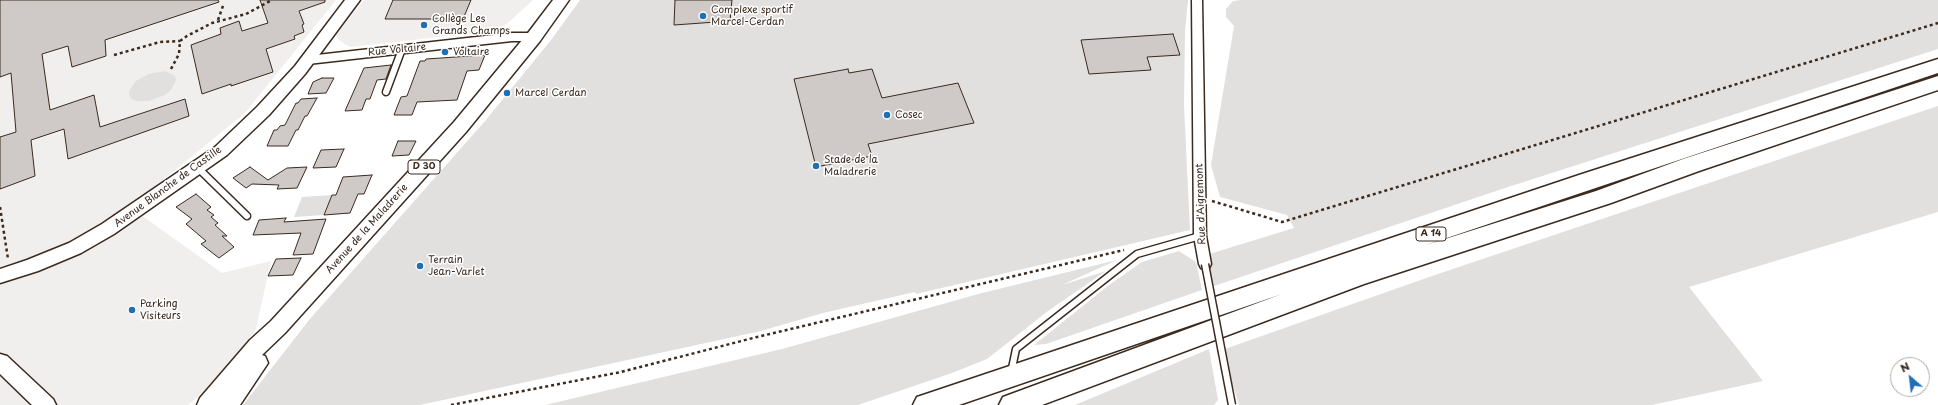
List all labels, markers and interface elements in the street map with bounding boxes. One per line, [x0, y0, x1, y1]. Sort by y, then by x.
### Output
place label: Complexe sportif Marcel-Cerdan [711, 4, 793, 28]
marker: Complexe sportif Marcel-Cerdan [698, 11, 708, 21]
place label: Collège Les Grands Champs [432, 13, 510, 36]
marker: Collège Les Grands Champs [419, 20, 429, 30]
street label: Rue Voltaire [367, 41, 427, 59]
place label: Voltaire [453, 46, 489, 58]
marker: Voltaire [440, 47, 450, 57]
place label: Marcel Cerdan [515, 87, 587, 99]
marker: Marcel Cerdan [502, 88, 512, 98]
place label: Cosec [895, 109, 923, 121]
marker: Cosec [882, 110, 892, 120]
street label: Avenue Blanche de Castille [112, 144, 224, 230]
place label: Stade de la Maladrerie [824, 154, 878, 178]
road number: D 30 [408, 160, 440, 174]
marker: Stade de la Maladrerie [811, 161, 821, 171]
street label: Rue d'Aigremont [1194, 163, 1208, 245]
street label: Avenue de la Maladrerie [324, 182, 410, 276]
road number: A 14 [1416, 227, 1446, 241]
place label: Terrain Jean-Varlet [428, 254, 485, 278]
marker: Terrain Jean-Varlet [415, 261, 425, 271]
place label: Parking Visiteurs [140, 298, 181, 322]
marker: Parking Visiteurs [127, 305, 137, 315]
north arrow [1890, 357, 1930, 397]
text: N [1897, 357, 1912, 376]

